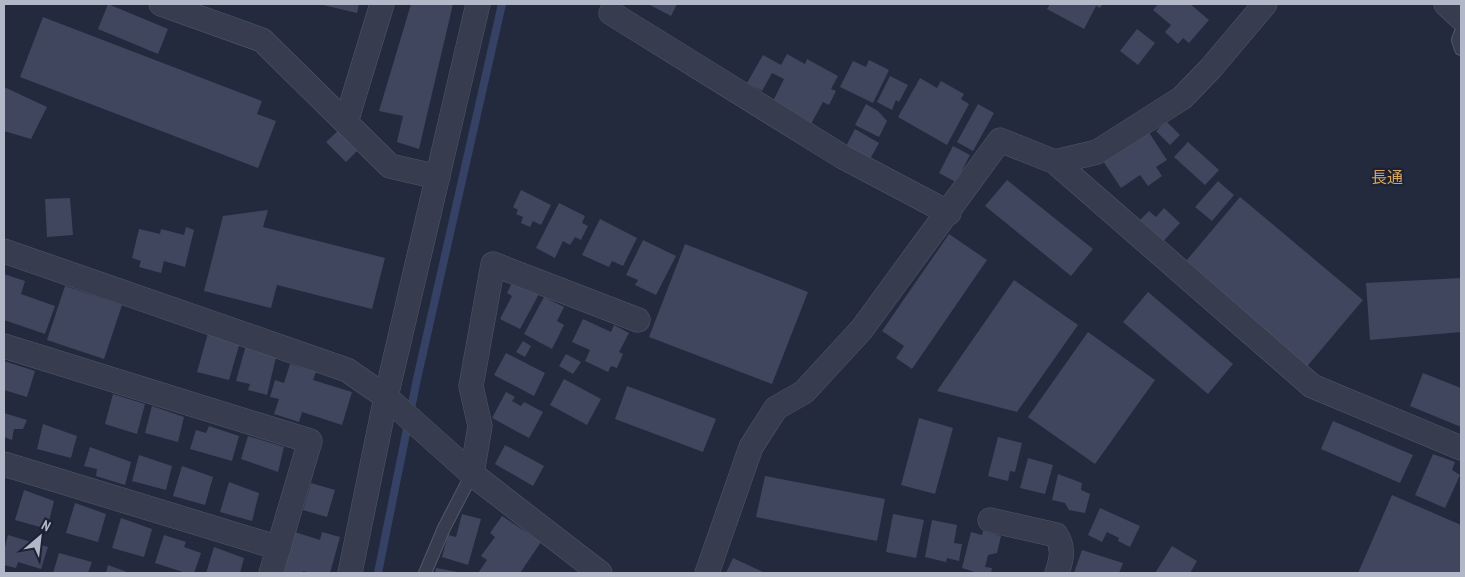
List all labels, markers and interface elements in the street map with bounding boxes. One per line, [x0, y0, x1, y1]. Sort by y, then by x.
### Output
district label: 長通 [1371, 167, 1403, 187]
north arrow [15, 512, 65, 562]
text: N [39, 516, 54, 535]

